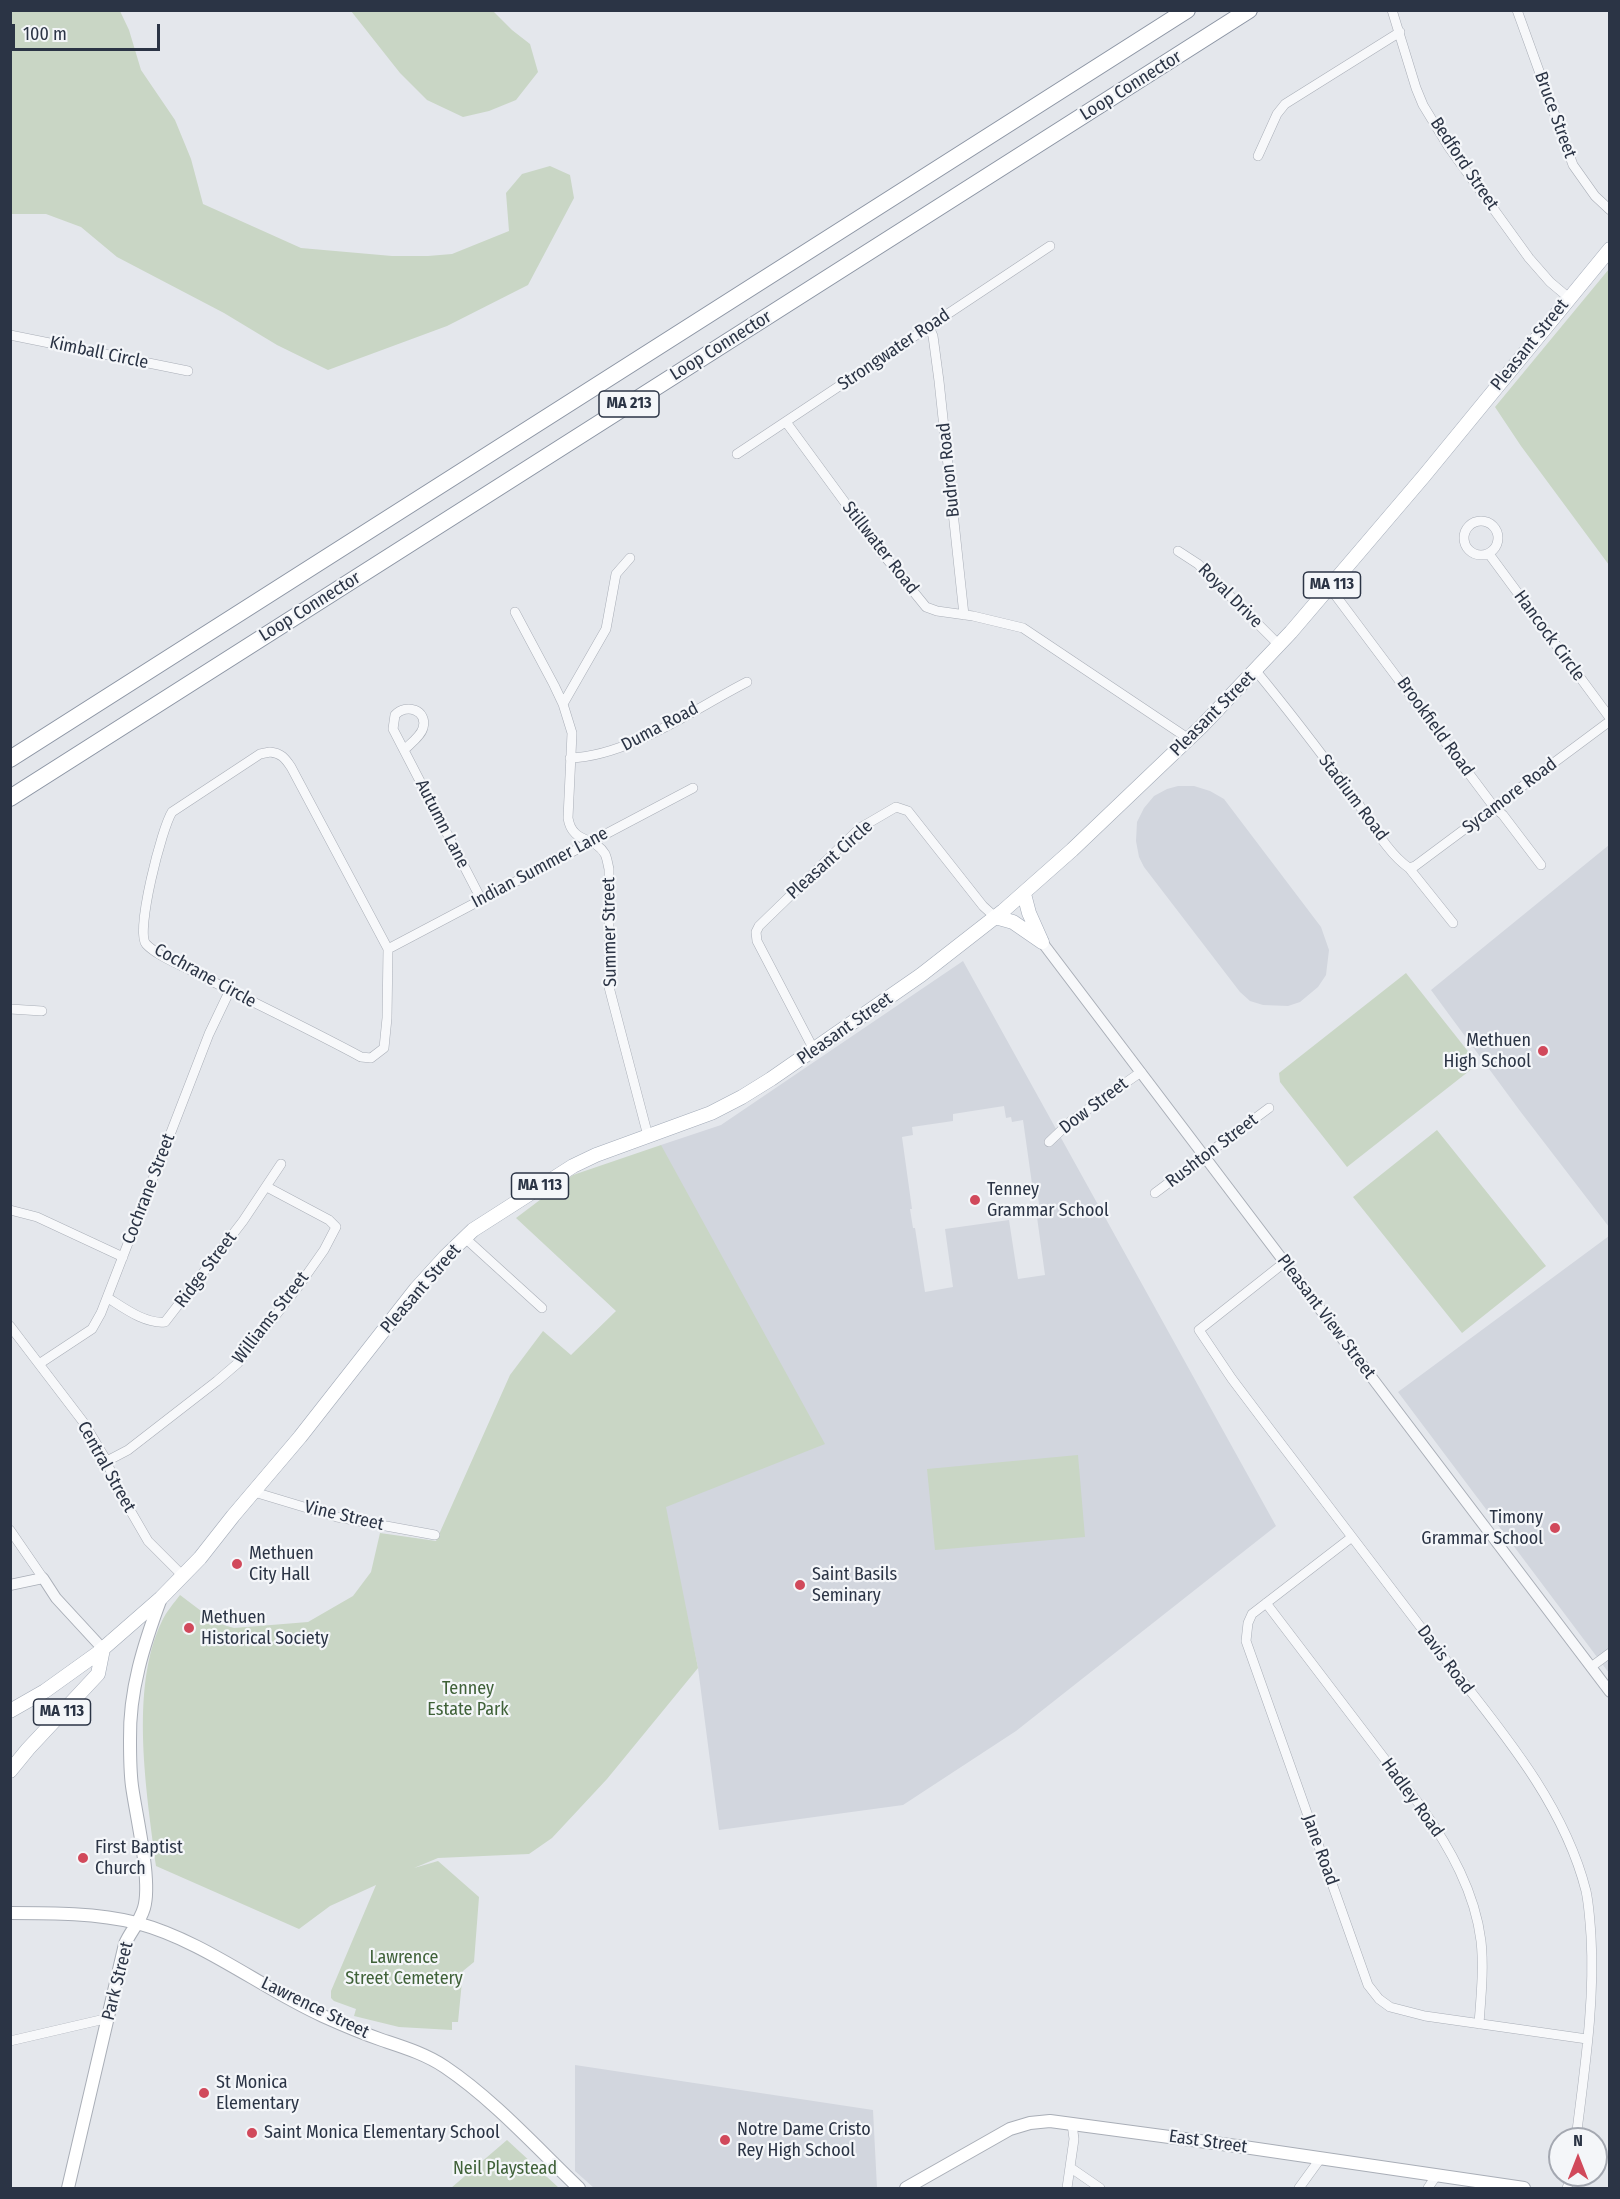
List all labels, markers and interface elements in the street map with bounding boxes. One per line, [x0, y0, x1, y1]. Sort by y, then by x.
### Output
scale bar [15, 12, 164, 50]
text: 100 m [23, 23, 67, 45]
street label: Loop Connector [1076, 46, 1186, 126]
street label: Bruce Street [1529, 69, 1581, 161]
street label: Bedford Street [1425, 114, 1503, 214]
street label: Pleasant Street [1487, 295, 1573, 395]
street label: Strongwater Road [834, 304, 954, 396]
street label: Loop Connector [666, 306, 776, 386]
street label: Kimball Circle [48, 332, 150, 374]
road number: MA 213 [599, 391, 659, 417]
street label: Budron Road [933, 422, 965, 518]
street label: Stillwater Road [837, 497, 923, 599]
street label: Royal Drive [1193, 559, 1267, 633]
street label: Loop Connector [255, 567, 365, 647]
road number: MA 113 [1304, 572, 1360, 598]
street label: Hancock Circle [1509, 586, 1589, 686]
street label: Pleasant Street [1166, 667, 1260, 761]
street label: Brookfield Road [1392, 673, 1478, 781]
street label: Duma Road [618, 698, 702, 756]
street label: Stadium Road [1314, 751, 1392, 845]
street label: Sycamore Road [1459, 754, 1561, 838]
street label: Autumn Lane [410, 776, 474, 872]
street label: Pleasant Circle [783, 816, 877, 904]
street label: Indian Summer Lane [468, 823, 612, 913]
street label: Summer Street [598, 877, 622, 987]
street label: Cochrane Circle [150, 939, 260, 1013]
street label: Pleasant Street [793, 988, 897, 1070]
place label: Methuen High School [1444, 1030, 1531, 1072]
marker: Methuen High School [1536, 1044, 1550, 1058]
street label: Dow Street [1055, 1073, 1133, 1139]
street label: Rushton Street [1162, 1109, 1262, 1193]
street label: Cochrane Street [118, 1131, 180, 1247]
road number: MA 113 [512, 1173, 568, 1199]
place label: Tenney Grammar School [987, 1179, 1109, 1222]
marker: Tenney Grammar School [968, 1193, 982, 1207]
street label: Ridge Street [170, 1228, 242, 1312]
street label: Pleasant Street [376, 1240, 466, 1338]
street label: Pleasant View Street [1272, 1251, 1380, 1383]
street label: Williams Street [228, 1268, 314, 1368]
street label: Central Street [72, 1418, 140, 1516]
street label: Vine Street [302, 1496, 386, 1536]
place label: Timony Grammar School [1421, 1507, 1543, 1550]
marker: Timony Grammar School [1548, 1521, 1562, 1535]
place label: Methuen City Hall [249, 1543, 314, 1586]
marker: Methuen City Hall [230, 1557, 244, 1571]
place label: Saint Basils Seminary [812, 1564, 897, 1606]
marker: Saint Basils Seminary [793, 1578, 807, 1592]
place label: Methuen Historical Society [201, 1607, 329, 1650]
marker: Methuen Historical Society [182, 1621, 196, 1635]
street label: Davis Road [1412, 1621, 1478, 1699]
park label: Tenney Estate Park [427, 1678, 509, 1720]
road number: MA 113 [34, 1699, 90, 1725]
street label: Hadley Road [1376, 1754, 1448, 1842]
street label: Jane Road [1297, 1812, 1343, 1888]
place label: First Baptist Church [95, 1837, 183, 1880]
marker: First Baptist Church [76, 1851, 90, 1865]
street label: Park Street [98, 1939, 138, 2023]
park label: Lawrence Street Cemetery [345, 1947, 463, 1990]
street label: Lawrence Street [258, 1973, 372, 2043]
place label: St Monica Elementary [216, 2072, 299, 2114]
marker: St Monica Elementary [197, 2086, 211, 2100]
place label: Notre Dame Cristo Rey High School [737, 2119, 871, 2162]
place label: Saint Monica Elementary School [264, 2122, 500, 2144]
marker: Saint Monica Elementary School [245, 2126, 259, 2140]
street label: East Street [1167, 2126, 1249, 2158]
north arrow [1548, 2127, 1608, 2187]
text: N [1573, 2131, 1583, 2150]
marker: Notre Dame Cristo Rey High School [718, 2133, 732, 2147]
park label: Neil Playstead [453, 2158, 557, 2180]

